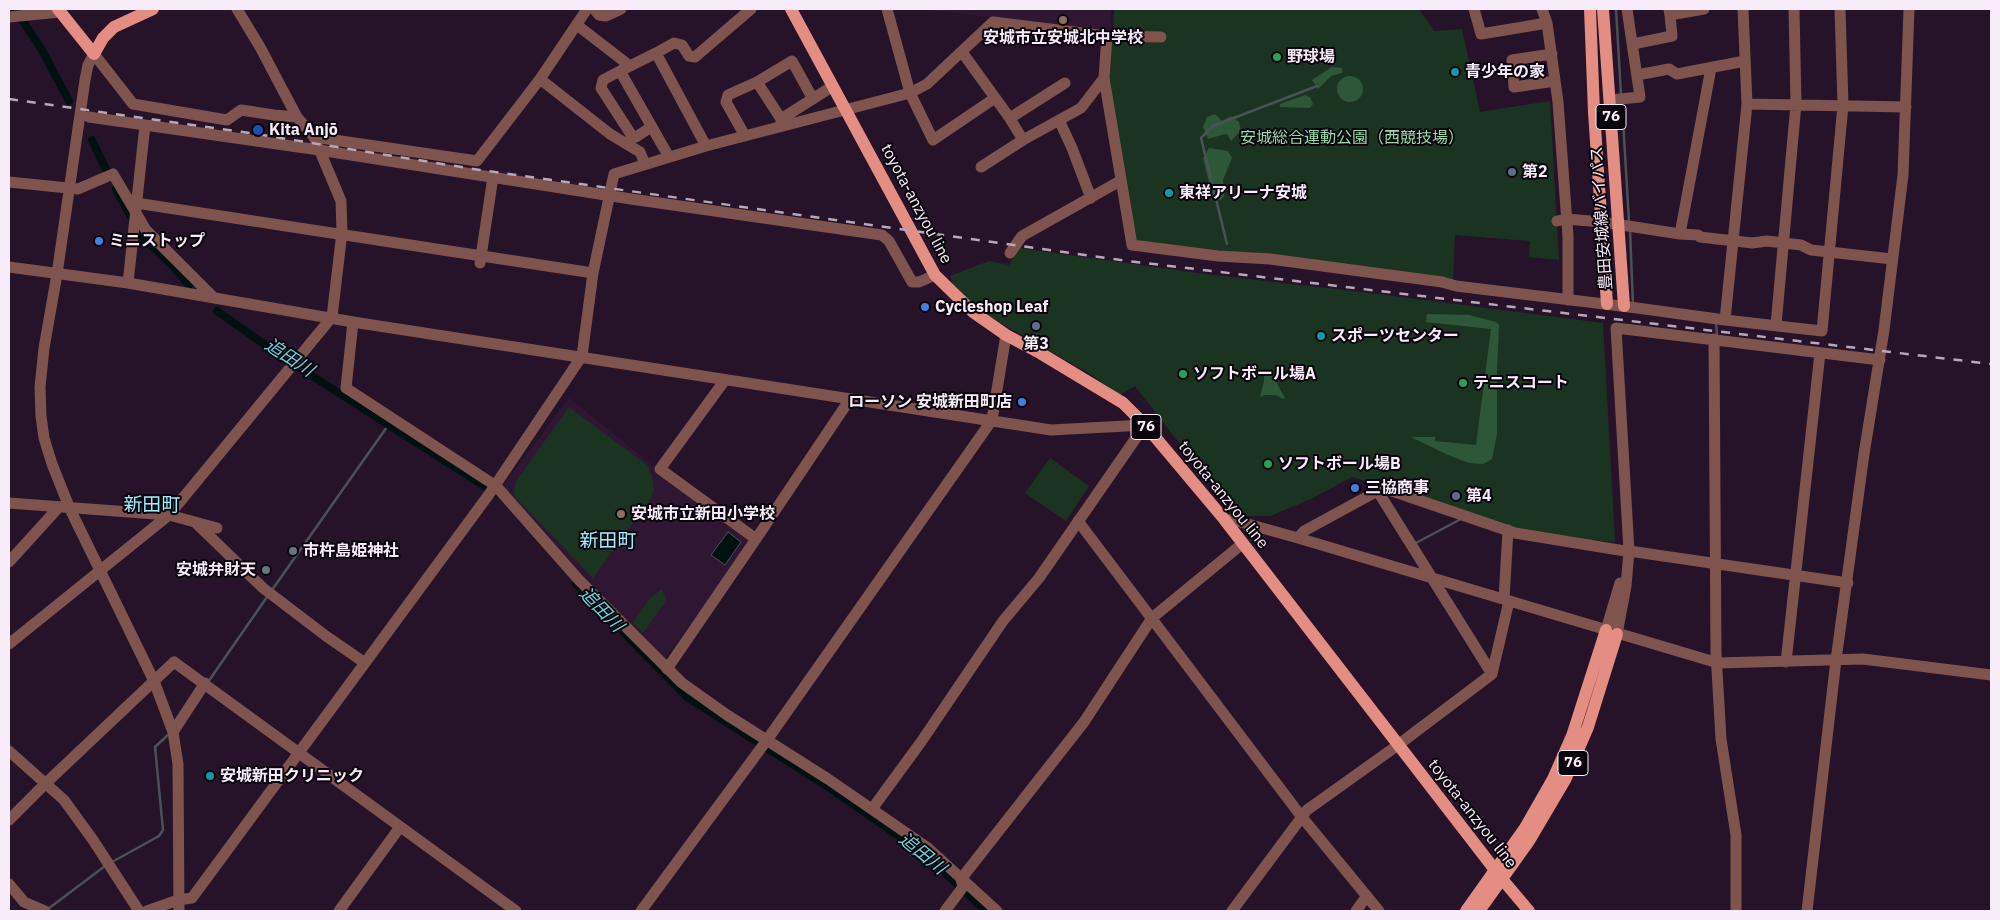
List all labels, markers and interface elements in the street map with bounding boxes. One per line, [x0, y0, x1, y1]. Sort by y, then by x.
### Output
marker: 安城市立安城北中学校 [1057, 14, 1069, 26]
place label: 安城市立安城北中学校 [983, 28, 1143, 48]
place label: 野球場 [1287, 47, 1335, 67]
marker: 野球場 [1271, 51, 1283, 63]
place label: 青少年の家 [1465, 62, 1545, 82]
marker: 青少年の家 [1449, 66, 1461, 78]
road number: 76 [1596, 104, 1626, 130]
place label: Kita Anjō [269, 120, 338, 140]
marker: Kita Anjō [251, 123, 265, 137]
park label: 安城総合運動公園（西競技場） [1240, 128, 1464, 148]
street label: toyota-anzyou line [876, 141, 956, 267]
street label: 豊田安城線バイパス [1587, 146, 1617, 290]
place label: 第2 [1522, 162, 1548, 182]
marker: 第2 [1506, 166, 1518, 178]
place label: 東祥アリーナ安城 [1179, 183, 1307, 203]
marker: 東祥アリーナ安城 [1163, 187, 1175, 199]
place label: ミニストップ [109, 231, 205, 251]
marker: ミニストップ [93, 235, 105, 247]
place label: Cycleshop Leaf [935, 297, 1048, 317]
marker: Cycleshop Leaf [919, 301, 931, 313]
marker: 第3 [1030, 320, 1042, 332]
place label: スポーツセンター [1331, 326, 1459, 346]
marker: スポーツセンター [1315, 330, 1327, 342]
water label: 追田川 [260, 334, 318, 382]
place label: 第3 [1023, 334, 1049, 354]
place label: ソフトボール場A [1193, 364, 1316, 384]
marker: ソフトボール場A [1177, 368, 1189, 380]
place label: テニスコート [1473, 373, 1569, 393]
marker: テニスコート [1457, 377, 1469, 389]
place label: ローソン 安城新田町店 [848, 392, 1012, 412]
marker: ローソン 安城新田町店 [1016, 396, 1028, 408]
road number: 76 [1131, 414, 1161, 440]
street label: toyota-anzyou line [1174, 437, 1272, 553]
place label: ソフトボール場B [1278, 454, 1401, 474]
marker: ソフトボール場B [1262, 458, 1274, 470]
place label: 三協商事 [1365, 478, 1429, 498]
marker: 三協商事 [1349, 482, 1361, 494]
place label: 第4 [1466, 486, 1492, 506]
marker: 第4 [1450, 490, 1462, 502]
district label: 新田町 [124, 495, 180, 517]
place label: 安城市立新田小学校 [631, 504, 775, 524]
marker: 安城市立新田小学校 [615, 508, 627, 520]
district label: 新田町 [580, 531, 636, 553]
place label: 市杵島姫神社 [303, 541, 399, 561]
marker: 市杵島姫神社 [287, 545, 299, 557]
place label: 安城弁財天 [176, 560, 256, 580]
marker: 安城弁財天 [260, 564, 272, 576]
water label: 追田川 [574, 583, 628, 637]
road number: 76 [1558, 750, 1588, 776]
street label: toyota-anzyou line [1424, 756, 1520, 872]
place label: 安城新田クリニック [220, 766, 364, 786]
marker: 安城新田クリニック [204, 770, 216, 782]
water label: 追田川 [894, 829, 950, 879]

